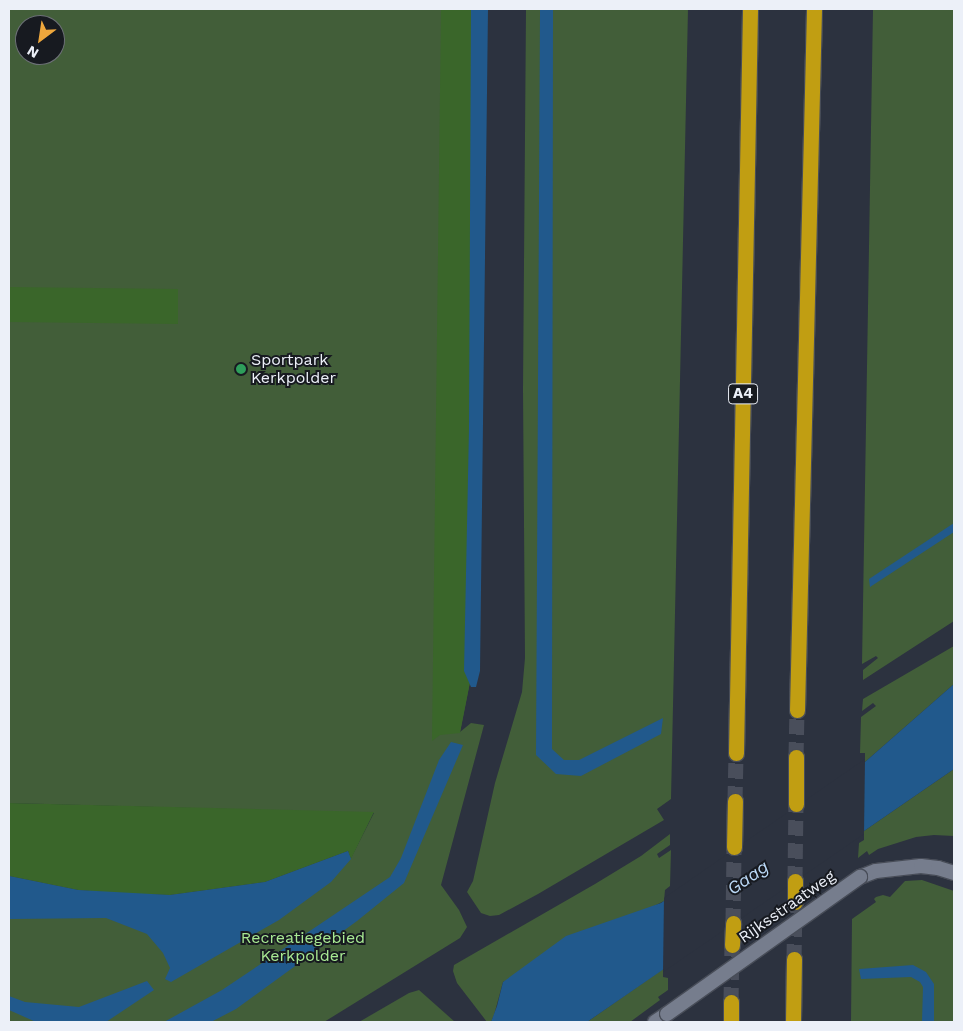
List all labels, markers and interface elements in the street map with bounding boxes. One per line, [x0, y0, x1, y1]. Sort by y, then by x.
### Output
north arrow [15, 15, 65, 65]
text: N [24, 42, 41, 62]
place label: Sportpark Kerkpolder [251, 350, 336, 388]
marker: Sportpark Kerkpolder [235, 363, 247, 375]
road number: A4 [728, 382, 758, 406]
water label: Gaag [723, 856, 773, 900]
street label: Rijksstraatweg [735, 867, 839, 947]
park label: Recreatiegebied Kerkpolder [241, 928, 365, 966]

